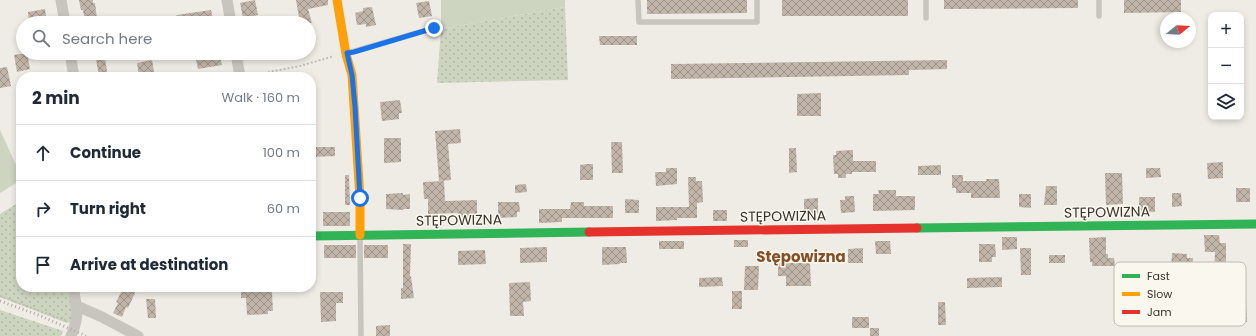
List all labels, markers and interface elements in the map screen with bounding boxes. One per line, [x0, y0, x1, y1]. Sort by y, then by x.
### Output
north arrow [1160, 12, 1196, 48]
map controls [1208, 12, 1244, 120]
button: + [1208, 12, 1244, 48]
search box [16, 16, 316, 60]
route end [425, 19, 443, 37]
icon: search [30, 27, 52, 49]
text: Search here [62, 28, 152, 49]
button: − [1208, 48, 1244, 84]
button: layers [1208, 84, 1244, 120]
text: 2 min [32, 86, 80, 110]
text: Walk · 160 m [221, 88, 300, 107]
icon: ahead [32, 142, 54, 164]
text: Continue [70, 142, 141, 163]
text: 100 m [263, 143, 300, 162]
route start [351, 189, 369, 207]
icon: right [32, 198, 54, 220]
text: Turn right [70, 198, 146, 219]
text: 60 m [267, 199, 300, 218]
street label: STĘPOWIZNA [1064, 201, 1150, 223]
street label: STĘPOWIZNA [740, 205, 826, 227]
street label: STĘPOWIZNA [416, 209, 502, 231]
district label: Stępowizna [756, 246, 846, 267]
icon: arrive [32, 254, 54, 276]
text: Arrive at destination [70, 254, 228, 275]
legend [1114, 262, 1246, 326]
text: Fast [1147, 268, 1170, 284]
text: Slow [1147, 286, 1172, 302]
text: Jam [1147, 304, 1172, 320]

